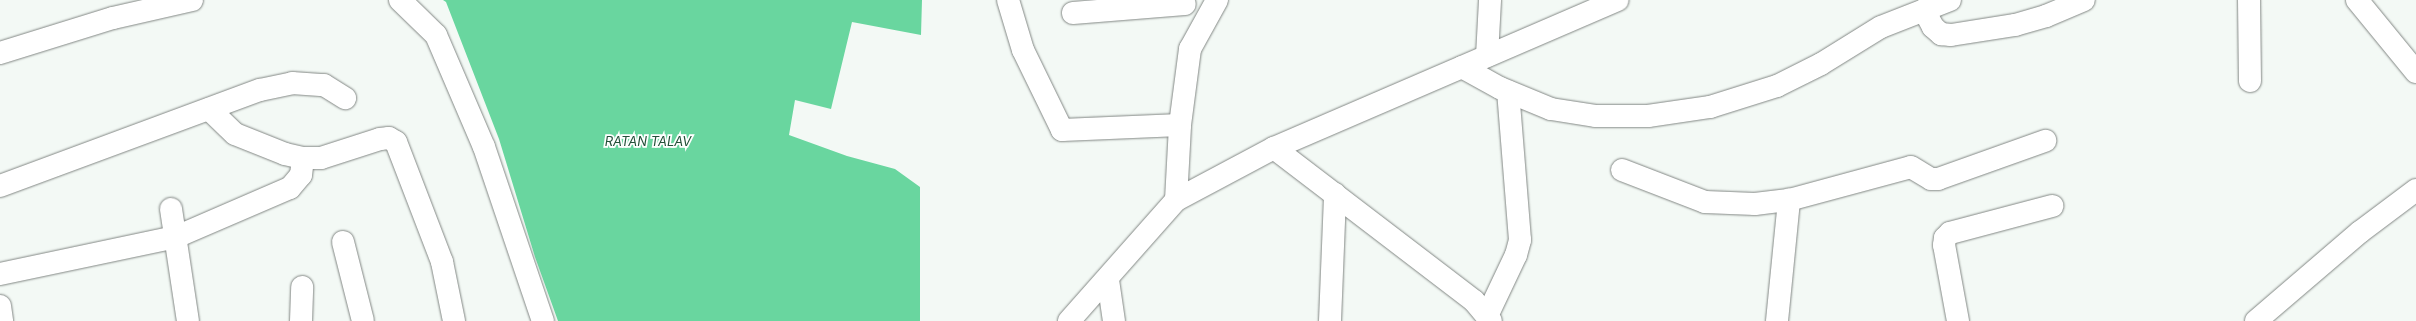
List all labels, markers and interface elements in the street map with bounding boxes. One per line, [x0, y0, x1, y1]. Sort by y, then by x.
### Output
water label: RATAN TALAV [605, 133, 691, 149]

